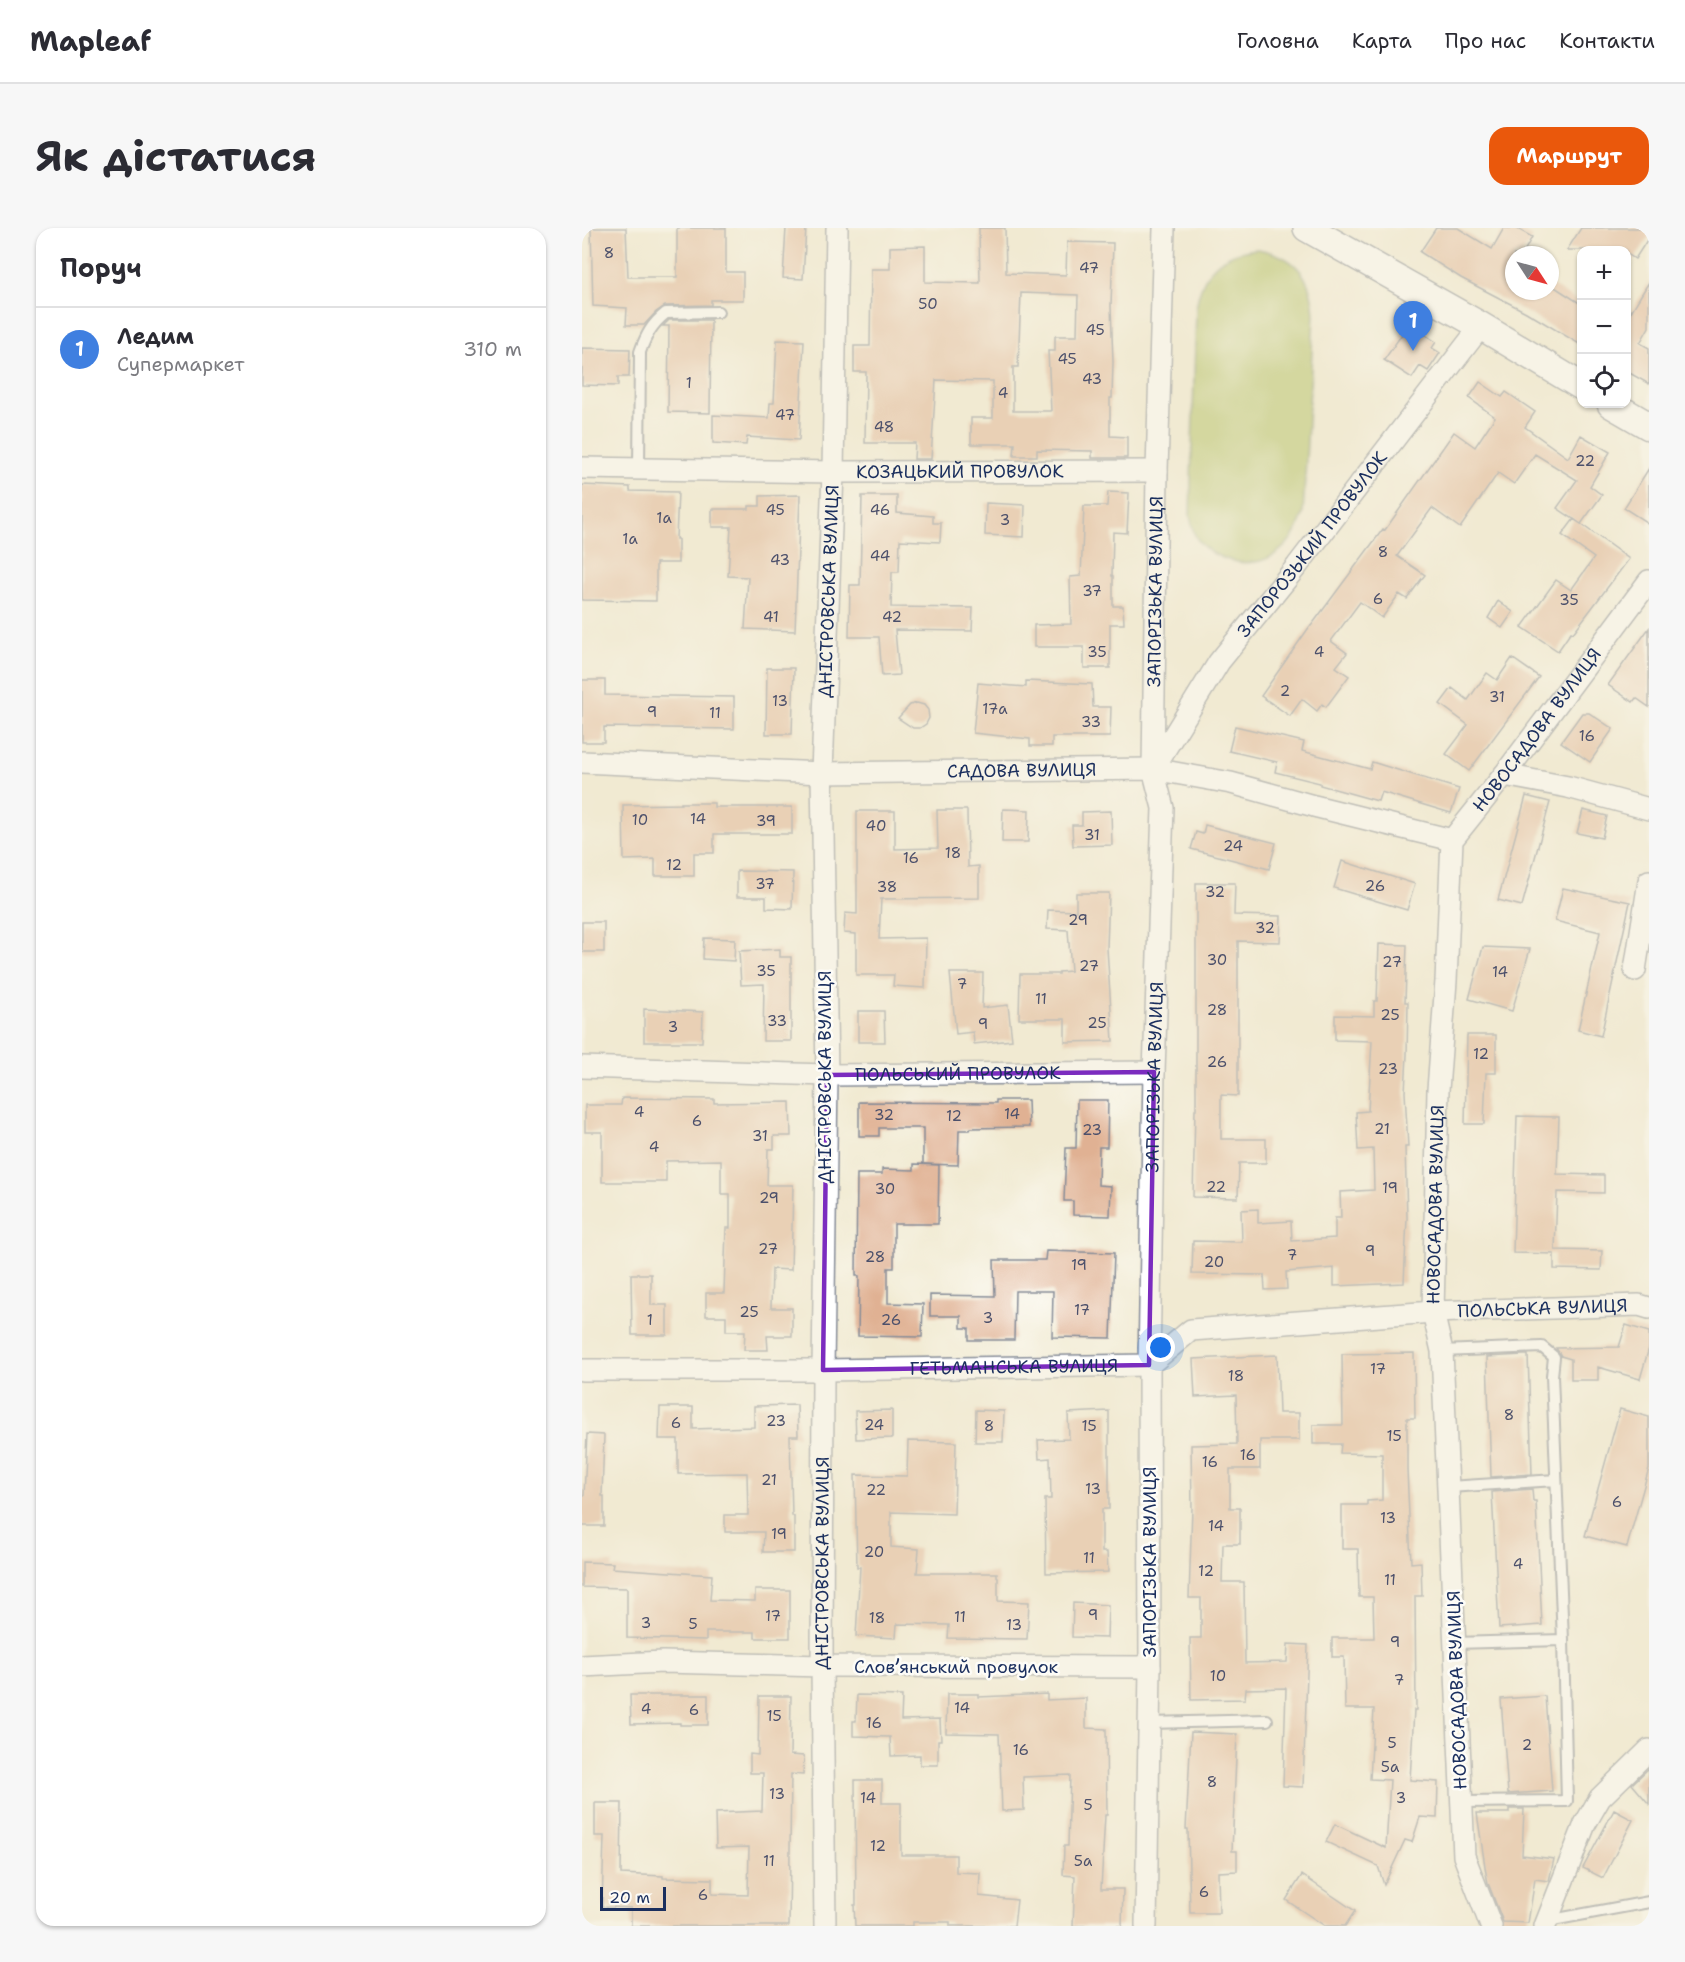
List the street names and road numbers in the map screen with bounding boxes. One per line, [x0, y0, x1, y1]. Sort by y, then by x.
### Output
street label: ЗАПОРОЗЬКИЙ ПРОВУЛОК [1232, 446, 1393, 642]
street label: КОЗАЦЬКИЙ ПРОВУЛОК [856, 459, 1064, 484]
street label: ДНІСТРОВСЬКА ВУЛИЦЯ [813, 484, 845, 698]
street label: ЗАПОРІЗЬКА ВУЛИЦЯ [1142, 496, 1169, 687]
street label: НОВОСАДОВА ВУЛИЦЯ [1467, 643, 1607, 817]
street label: САДОВА ВУЛИЦЯ [947, 758, 1097, 783]
street label: ДНІСТРОВСЬКА ВУЛИЦЯ [813, 970, 837, 1184]
street label: ЗАПОРІЗЬКА ВУЛИЦЯ [1140, 981, 1169, 1173]
street label: ПОЛЬСЬКИЙ ПРОВУЛОК [855, 1061, 1061, 1087]
street label: НОВОСАДОВА ВУЛИЦЯ [1421, 1105, 1450, 1305]
street label: ПОЛЬСЬКА ВУЛИЦЯ [1457, 1293, 1628, 1323]
street label: ГЕТЬМАНСЬКА ВУЛИЦЯ [910, 1353, 1118, 1381]
street label: ДНІСТРОВСЬКА ВУЛИЦЯ [810, 1456, 835, 1670]
street label: ЗАПОРІЗЬКА ВУЛИЦЯ [1138, 1467, 1162, 1657]
street label: НОВОСАДОВА ВУЛИЦЯ [1442, 1590, 1472, 1790]
street label: Словʼянський провулок [854, 1655, 1059, 1679]

